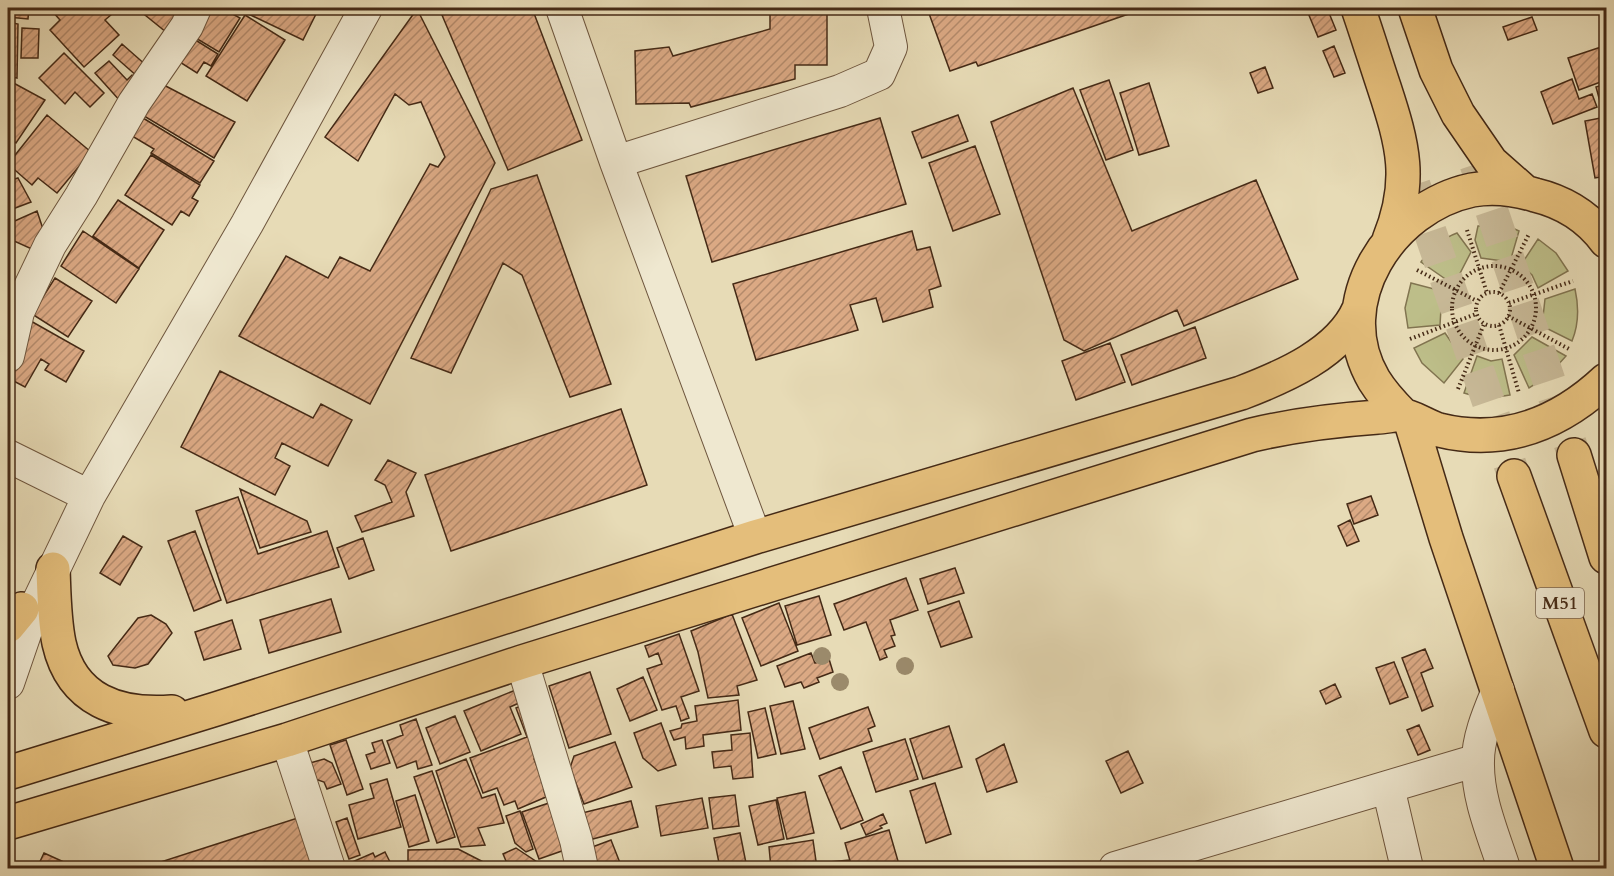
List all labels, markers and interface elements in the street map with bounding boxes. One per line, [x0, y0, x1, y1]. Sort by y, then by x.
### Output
road number: M51 [1536, 588, 1584, 618]

